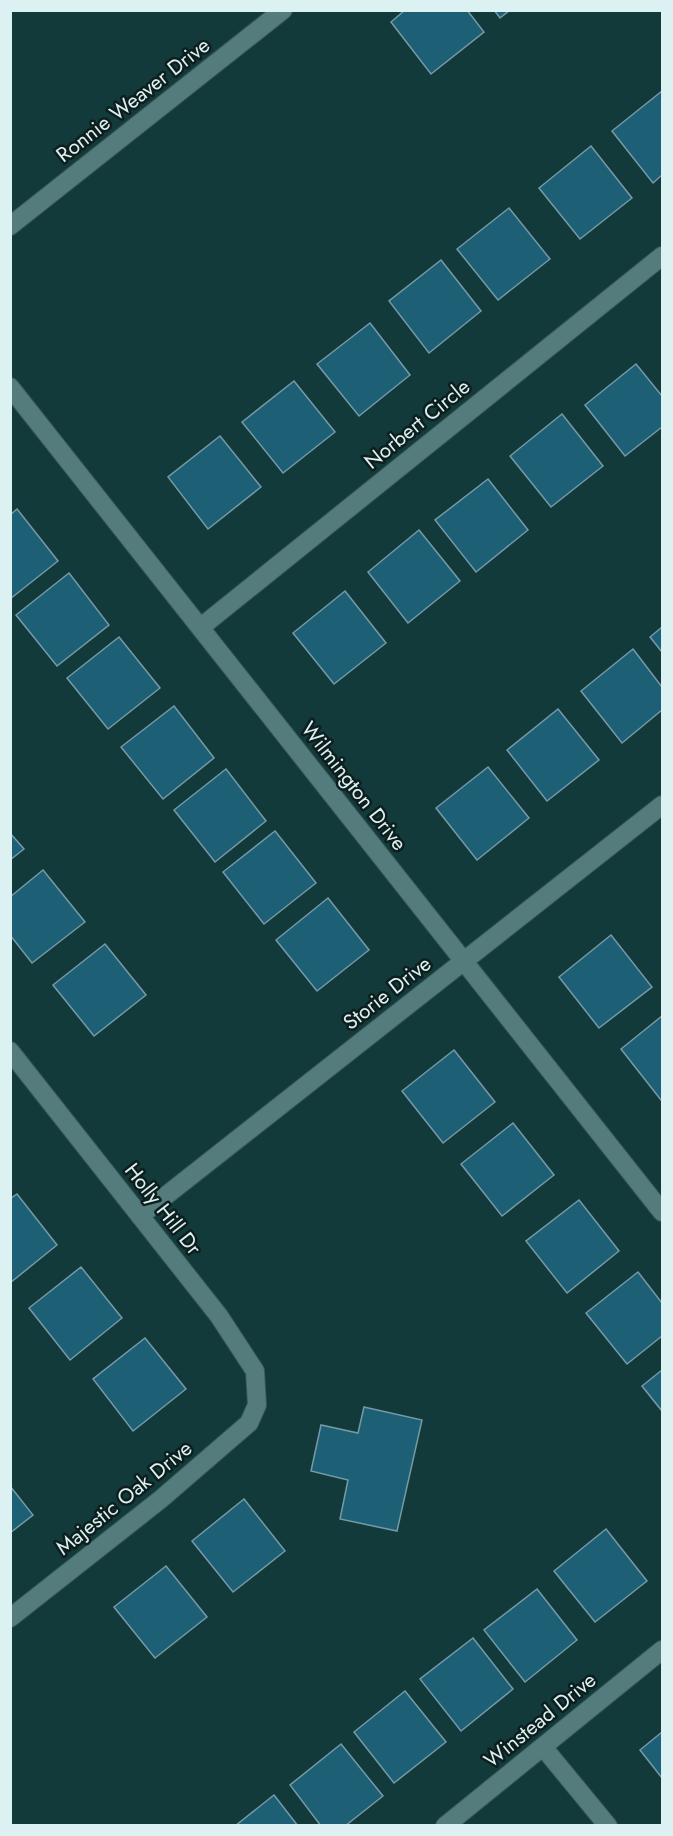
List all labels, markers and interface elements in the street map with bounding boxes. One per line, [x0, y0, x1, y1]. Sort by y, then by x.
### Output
street label: Ronnie Weaver Drive [50, 30, 216, 170]
street label: Norbert Circle [358, 372, 477, 476]
street label: Wilmington Drive [294, 715, 414, 857]
street label: Storie Drive [337, 949, 438, 1037]
street label: Holly Hill Dr [117, 1157, 209, 1262]
street label: Majestic Oak Drive [50, 1434, 199, 1562]
street label: Winstead Drive [477, 1665, 603, 1775]

